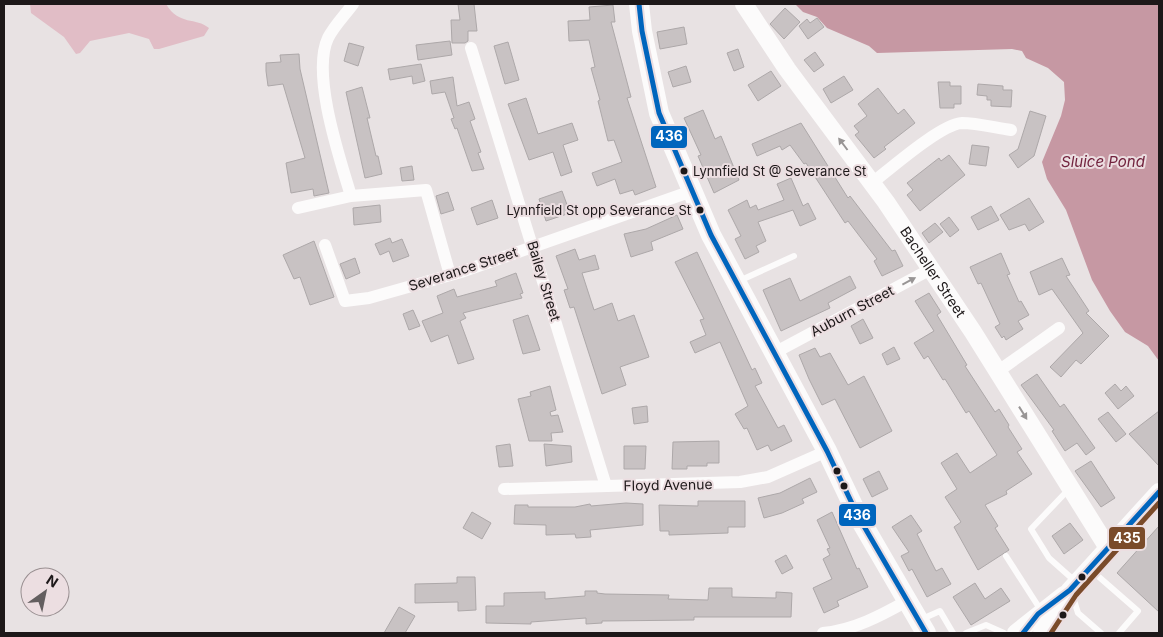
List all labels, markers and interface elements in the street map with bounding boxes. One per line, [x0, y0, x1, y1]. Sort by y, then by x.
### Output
line badge: 436 [650, 125, 688, 149]
text: 436 [655, 127, 683, 144]
one-way arrow [838, 137, 848, 151]
water label: Sluice Pond [1061, 152, 1146, 171]
place label: Lynnfield St @ Severance St [693, 163, 866, 179]
marker: Lynnfield St @ Severance St [679, 166, 689, 176]
place label: Lynnfield St opp Severance St [507, 202, 691, 218]
marker: Lynnfield St opp Severance St [695, 205, 705, 215]
street label: Bacheller Street [897, 223, 970, 321]
street label: Bailey Street [524, 239, 565, 323]
street label: Severance Street [406, 243, 520, 294]
one-way arrow [902, 277, 917, 285]
street label: Auburn Street [807, 281, 897, 340]
one-way arrow [1019, 407, 1028, 420]
unlabelled marker [832, 466, 842, 476]
street label: Floyd Avenue [623, 475, 713, 494]
unlabelled marker [839, 481, 849, 491]
line badge: 436 [838, 503, 877, 527]
text: 436 [843, 506, 871, 523]
line badge: 435 [1108, 526, 1146, 550]
text: 435 [1113, 529, 1141, 546]
north arrow [20, 567, 70, 617]
text: N [43, 571, 61, 591]
unlabelled marker [1077, 572, 1087, 582]
unlabelled marker [1058, 610, 1068, 620]

